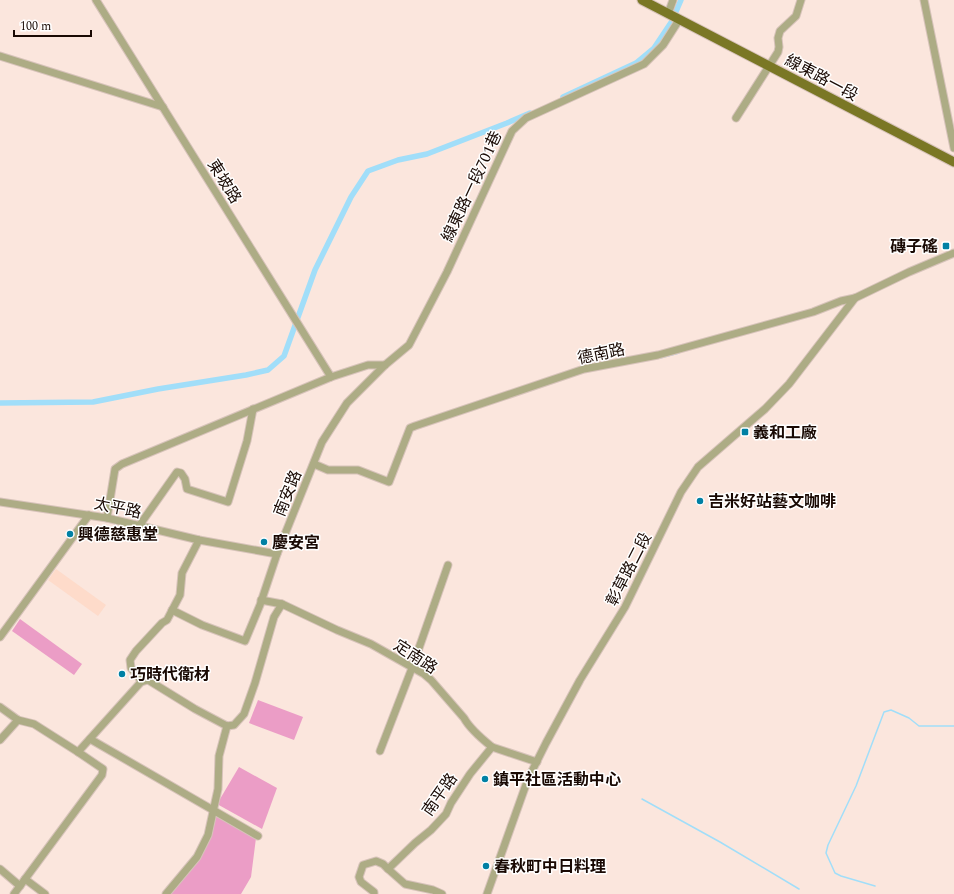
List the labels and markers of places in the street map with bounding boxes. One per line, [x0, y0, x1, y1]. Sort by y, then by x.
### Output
place label: 磚子磘 [890, 235, 938, 259]
marker: 磚子磘 [941, 241, 951, 251]
place label: 義和工廠 [753, 421, 817, 445]
marker: 義和工廠 [740, 427, 750, 437]
place label: 吉米好站藝文咖啡 [708, 490, 836, 514]
marker: 吉米好站藝文咖啡 [695, 496, 705, 506]
place label: 興德慈惠堂 [78, 523, 158, 547]
marker: 興德慈惠堂 [65, 529, 75, 539]
place label: 慶安宮 [272, 531, 320, 555]
marker: 慶安宮 [259, 537, 269, 547]
place label: 巧時代衛材 [130, 663, 210, 687]
marker: 巧時代衛材 [117, 669, 127, 679]
place label: 鎮平社區活動中心 [493, 768, 621, 792]
marker: 鎮平社區活動中心 [480, 774, 490, 784]
place label: 春秋町中日料理 [494, 855, 606, 879]
marker: 春秋町中日料理 [481, 861, 491, 871]

